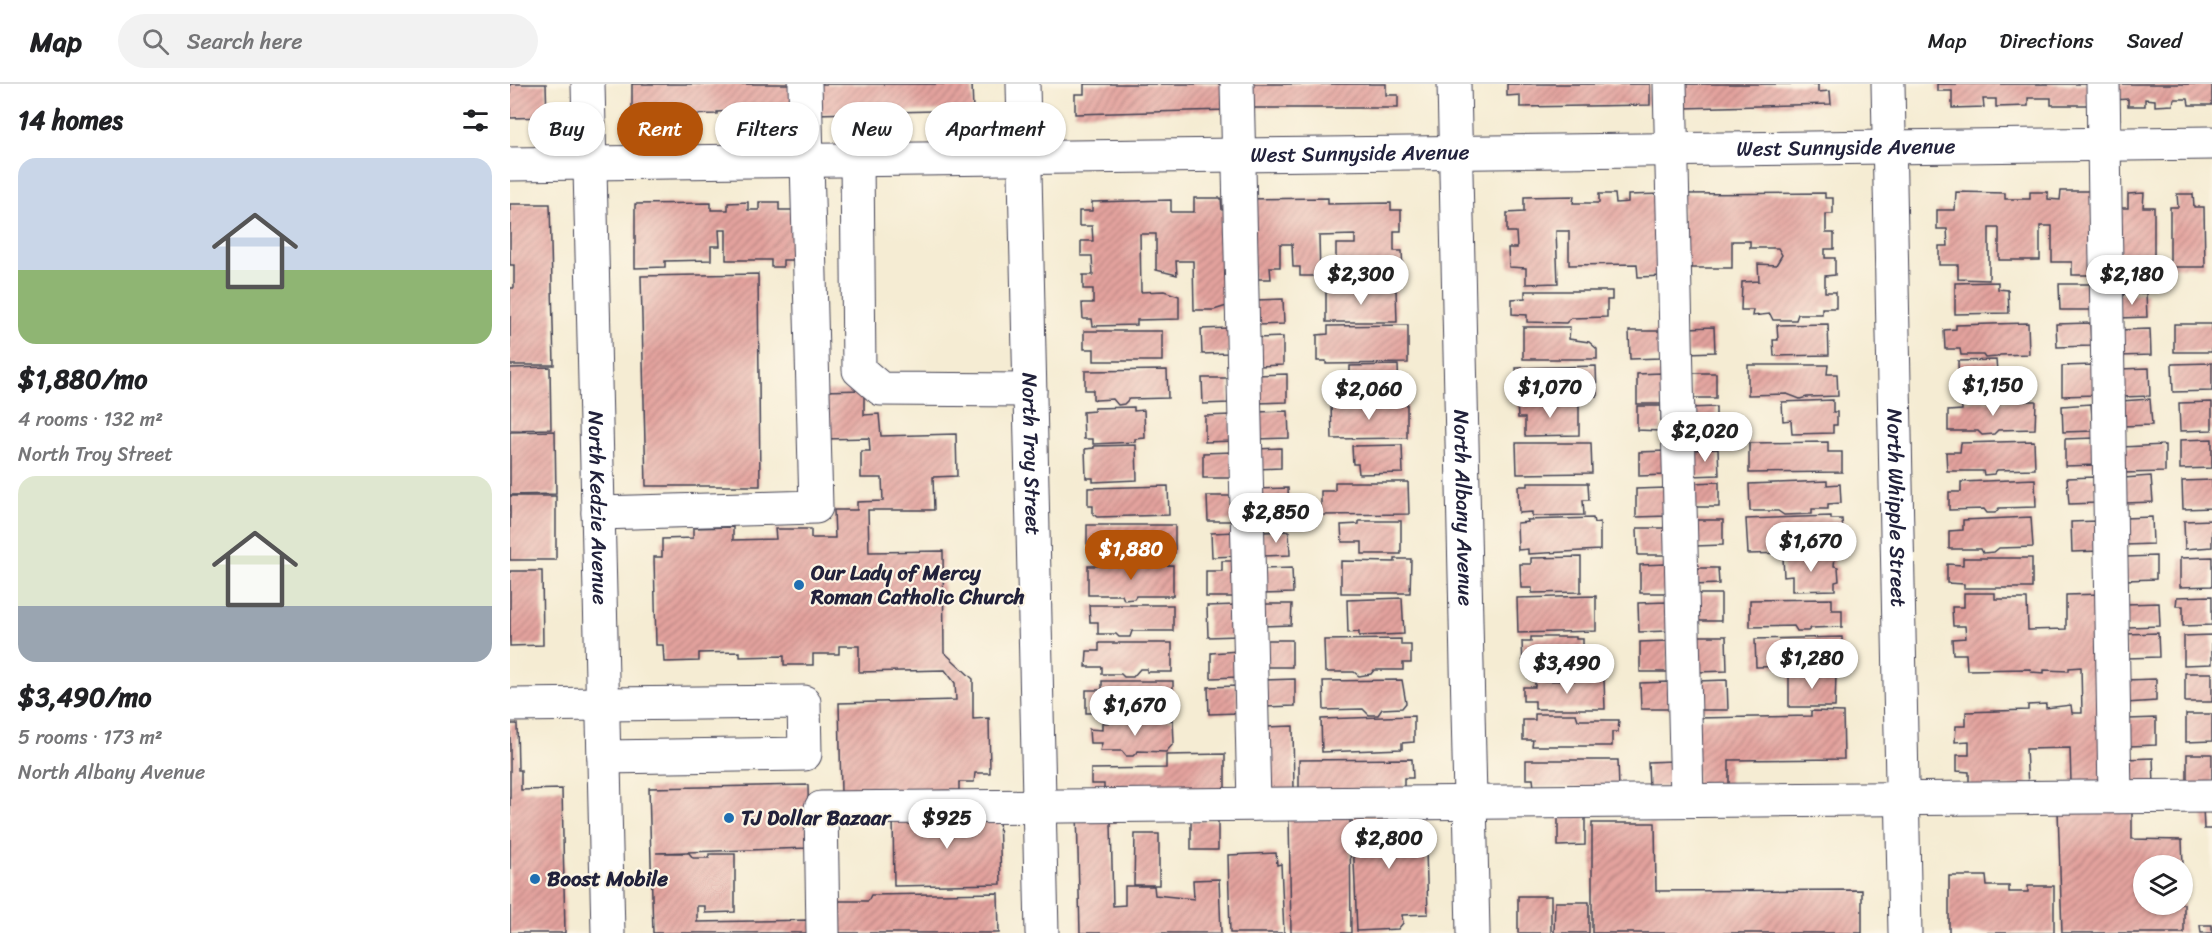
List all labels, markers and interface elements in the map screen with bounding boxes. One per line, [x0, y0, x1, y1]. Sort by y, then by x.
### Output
search box [118, 14, 538, 68]
text: Map [30, 17, 82, 66]
text: Search here [187, 22, 303, 61]
text: Map [1928, 22, 1966, 60]
text: Directions [1999, 22, 2094, 60]
text: Saved [2127, 22, 2182, 60]
icon: search [139, 25, 172, 58]
text: 14 homes [18, 97, 123, 143]
chip: Buy [528, 102, 605, 156]
chip: Rent [617, 102, 703, 156]
chip: Filters [715, 102, 819, 156]
chip: New [831, 102, 913, 156]
chip: Apartment [925, 102, 1066, 156]
icon: filters [459, 104, 492, 137]
street label: West Sunnyside Avenue [1736, 127, 1956, 168]
street label: West Sunnyside Avenue [1250, 133, 1470, 174]
icon: home [201, 197, 309, 305]
pin: $2,300 [1312, 255, 1410, 306]
pin: $2,180 [2083, 255, 2181, 306]
text: $2,300 [1328, 257, 1394, 292]
text: $2,180 [2100, 257, 2164, 292]
text: $1,880/mo [18, 356, 148, 402]
pin: $1,150 [1944, 366, 2042, 417]
pin: $1,070 [1501, 368, 1599, 419]
text: $1,150 [1963, 368, 2023, 403]
pin: $2,060 [1320, 370, 1418, 421]
text: $1,070 [1518, 370, 1582, 405]
street label: North Troy Street [1010, 372, 1052, 536]
text: $2,060 [1335, 372, 1403, 407]
text: 4 rooms · 132 m² [18, 402, 163, 437]
street label: North Whipple Street [1876, 408, 1917, 607]
street label: North Albany Avenue [1442, 409, 1485, 607]
street label: North Kedzie Avenue [577, 410, 619, 605]
pin: $2,020 [1656, 412, 1754, 463]
text: $2,020 [1671, 414, 1739, 449]
text: North Troy Street [18, 437, 173, 472]
pin: $2,850 [1227, 493, 1325, 544]
text: $2,850 [1242, 495, 1310, 530]
icon: home [201, 515, 309, 623]
pin: $1,670 [1762, 522, 1860, 573]
text: $1,670 [1780, 524, 1842, 559]
pin: $1,880 [1082, 530, 1180, 581]
text: $1,880 [1099, 532, 1163, 567]
place label: Our Lady of Mercy Roman Catholic Church [810, 554, 1025, 616]
marker: Our Lady of Mercy Roman Catholic Church [792, 578, 806, 592]
pin: $1,280 [1763, 639, 1861, 690]
text: $1,280 [1780, 641, 1844, 676]
pin: $3,490 [1518, 644, 1616, 695]
text: $3,490 [1533, 646, 1601, 681]
text: $3,490/mo [18, 674, 151, 720]
pin: $1,670 [1086, 686, 1184, 737]
text: $1,670 [1104, 688, 1166, 723]
text: 5 rooms · 173 m² [18, 720, 163, 755]
text: North Albany Avenue [18, 755, 205, 790]
place label: TJ Dollar Bazaar [741, 799, 892, 837]
pin: $925 [911, 799, 983, 850]
text: $925 [922, 801, 972, 836]
marker: TJ Dollar Bazaar [722, 811, 736, 825]
pin: $2,800 [1340, 819, 1438, 870]
text: $2,800 [1355, 821, 1423, 856]
map controls [2133, 855, 2193, 915]
button: layers [2133, 855, 2193, 915]
place label: Boost Mobile [547, 860, 668, 898]
marker: Boost Mobile [528, 872, 542, 886]

